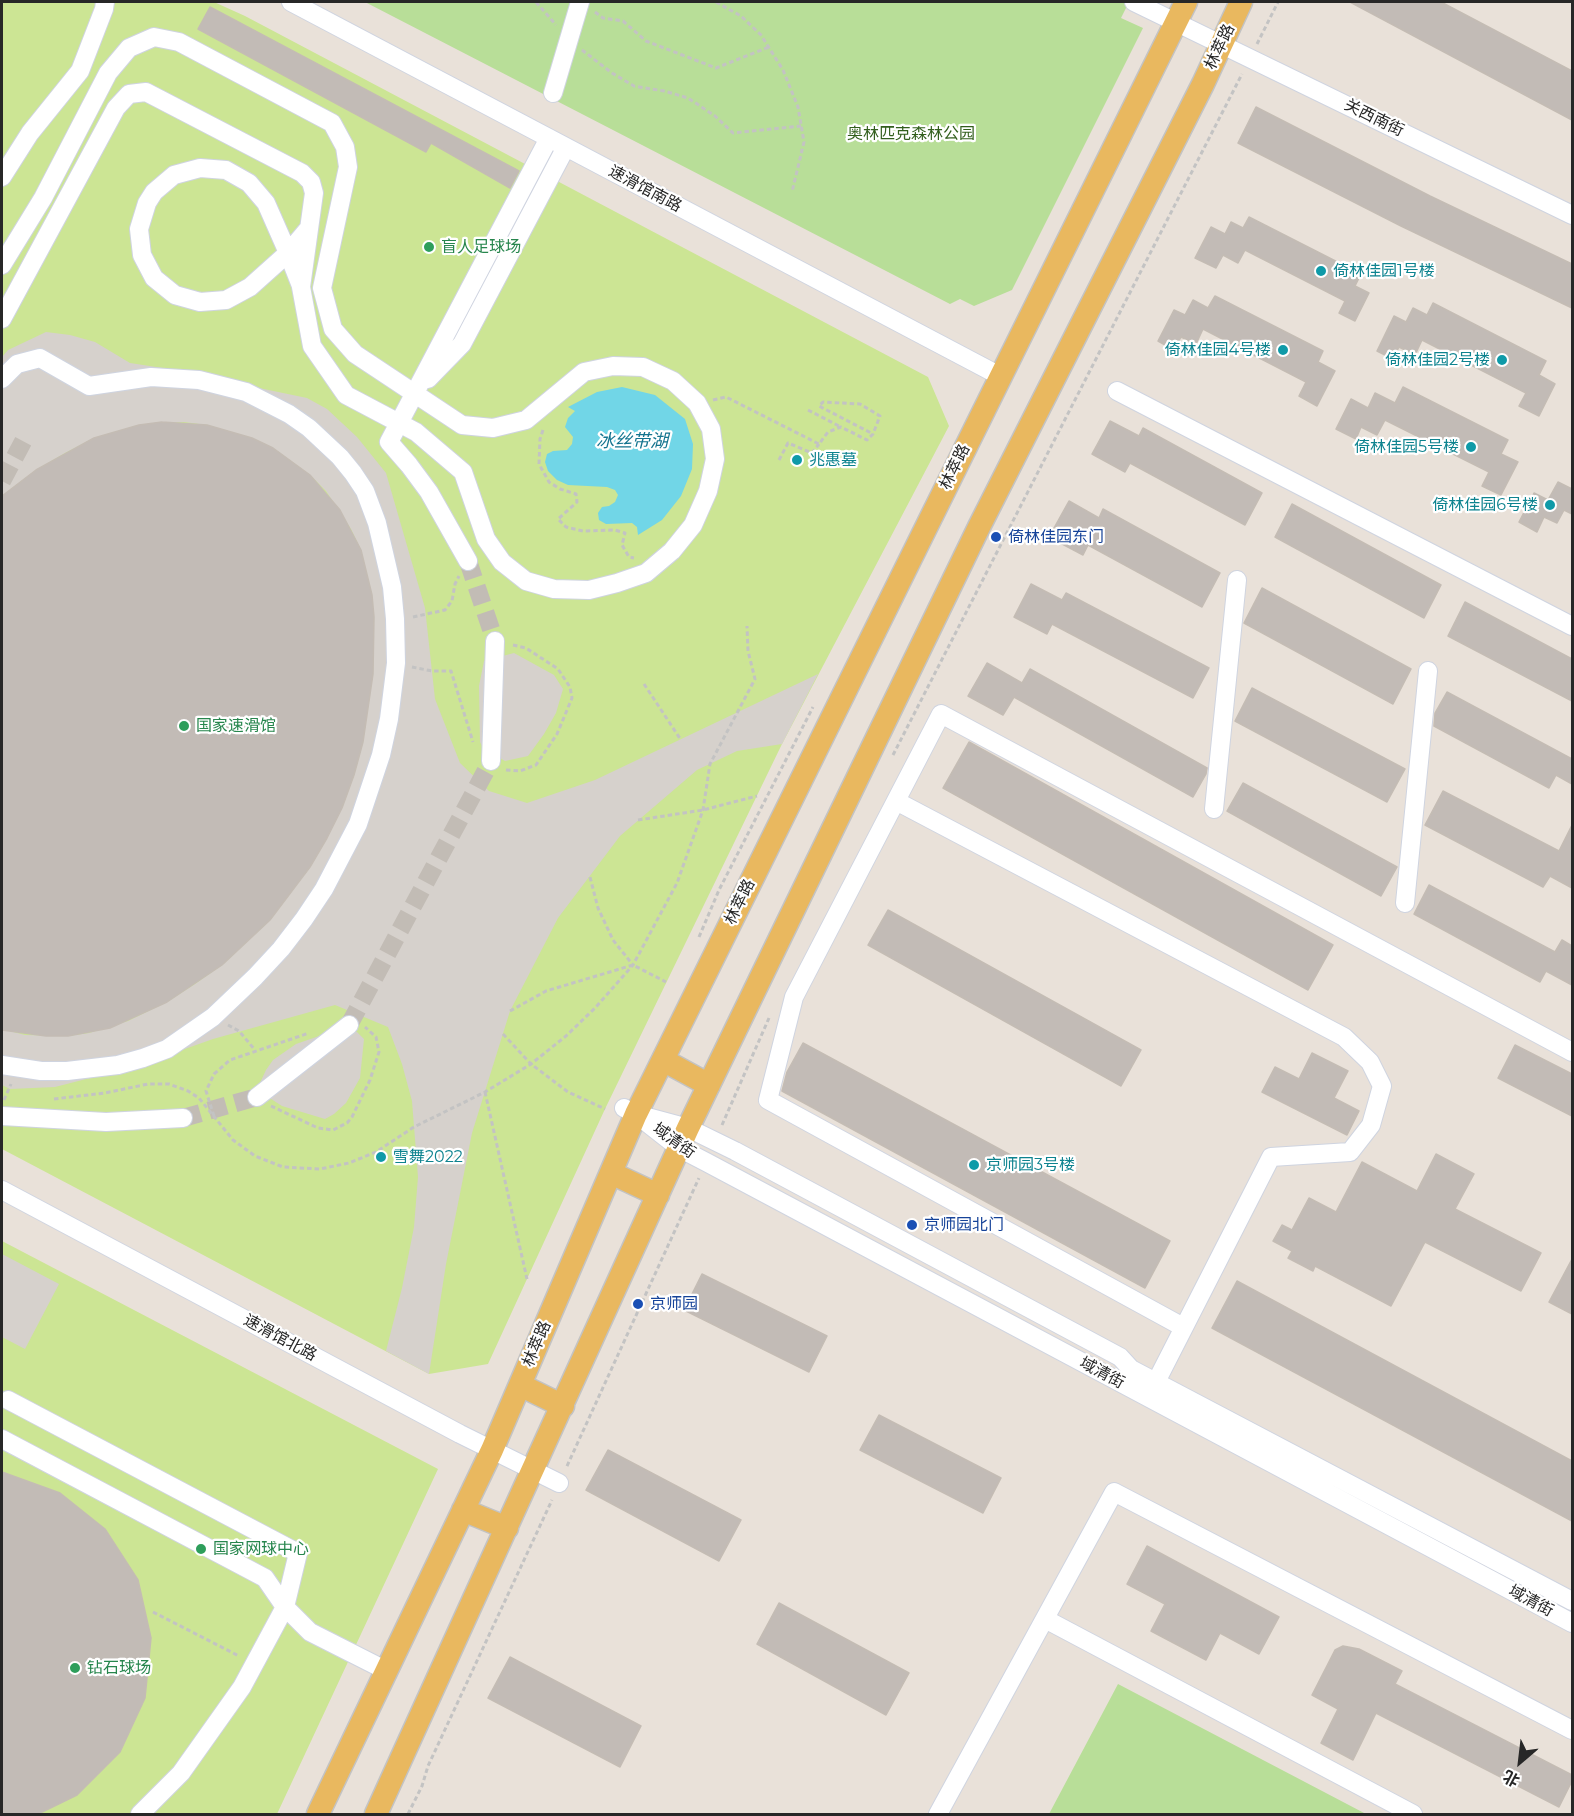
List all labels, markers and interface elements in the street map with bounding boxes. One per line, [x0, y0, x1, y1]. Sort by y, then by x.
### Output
street label: 林萃路 [1201, 21, 1239, 73]
street label: 关西南街 [1341, 95, 1407, 141]
park label: 奥林匹克森林公园 [847, 124, 975, 144]
street label: 速滑馆南路 [605, 162, 685, 216]
place label: 盲人足球场 [441, 237, 521, 257]
marker: 盲人足球场 [422, 240, 436, 254]
place label: 倚林佳园1号楼 [1333, 261, 1435, 281]
marker: 倚林佳园1号楼 [1314, 264, 1328, 278]
place label: 倚林佳园4号楼 [1164, 340, 1271, 360]
marker: 倚林佳园4号楼 [1276, 343, 1290, 357]
place label: 倚林佳园2号楼 [1385, 350, 1490, 370]
marker: 倚林佳园2号楼 [1495, 353, 1509, 367]
water label: 冰丝带湖 [596, 431, 668, 453]
place label: 倚林佳园5号楼 [1354, 437, 1459, 457]
marker: 倚林佳园5号楼 [1464, 440, 1478, 454]
street label: 林萃路 [936, 441, 974, 493]
place label: 兆惠墓 [809, 450, 857, 470]
marker: 兆惠墓 [790, 453, 804, 467]
place label: 倚林佳园6号楼 [1432, 495, 1538, 515]
marker: 倚林佳园6号楼 [1543, 498, 1557, 512]
place label: 倚林佳园东门 [1008, 527, 1104, 547]
marker: 倚林佳园东门 [989, 530, 1003, 544]
place label: 国家速滑馆 [196, 716, 276, 736]
marker: 国家速滑馆 [177, 719, 191, 733]
street label: 林萃路 [721, 876, 759, 928]
street label: 域清街 [649, 1119, 699, 1163]
place label: 雪舞2022 [393, 1147, 463, 1167]
marker: 雪舞2022 [374, 1150, 388, 1164]
place label: 京师园3号楼 [986, 1155, 1075, 1175]
marker: 京师园3号楼 [967, 1158, 981, 1172]
place label: 京师园北门 [924, 1215, 1004, 1235]
marker: 京师园北门 [905, 1218, 919, 1232]
place label: 京师园 [650, 1294, 698, 1314]
marker: 京师园 [631, 1297, 645, 1311]
street label: 速滑馆北路 [240, 1311, 320, 1365]
street label: 林萃路 [519, 1318, 555, 1370]
street label: 域清街 [1076, 1353, 1128, 1393]
place label: 国家网球中心 [213, 1539, 309, 1559]
marker: 国家网球中心 [194, 1542, 208, 1556]
street label: 域清街 [1505, 1581, 1557, 1621]
place label: 钻石球场 [87, 1658, 151, 1678]
marker: 钻石球场 [68, 1661, 82, 1675]
north arrow [1490, 1732, 1550, 1792]
text: 北 [1500, 1766, 1523, 1790]

